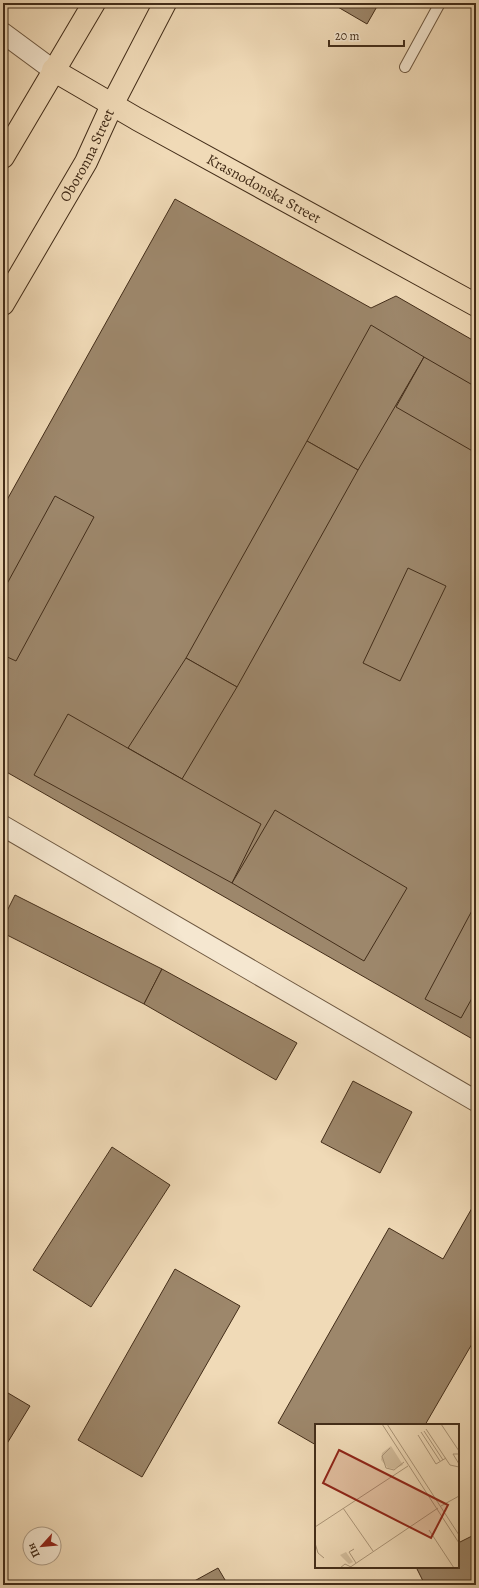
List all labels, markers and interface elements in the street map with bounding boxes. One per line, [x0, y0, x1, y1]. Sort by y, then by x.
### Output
scale bar [329, 22, 404, 48]
text: 20 m [335, 28, 359, 44]
street label: Oboronna Street [55, 105, 119, 205]
street label: Krasnodonska Street [203, 149, 325, 228]
inset map [315, 1424, 459, 1568]
north arrow [22, 1526, 62, 1566]
text: Пн [23, 1540, 43, 1560]

